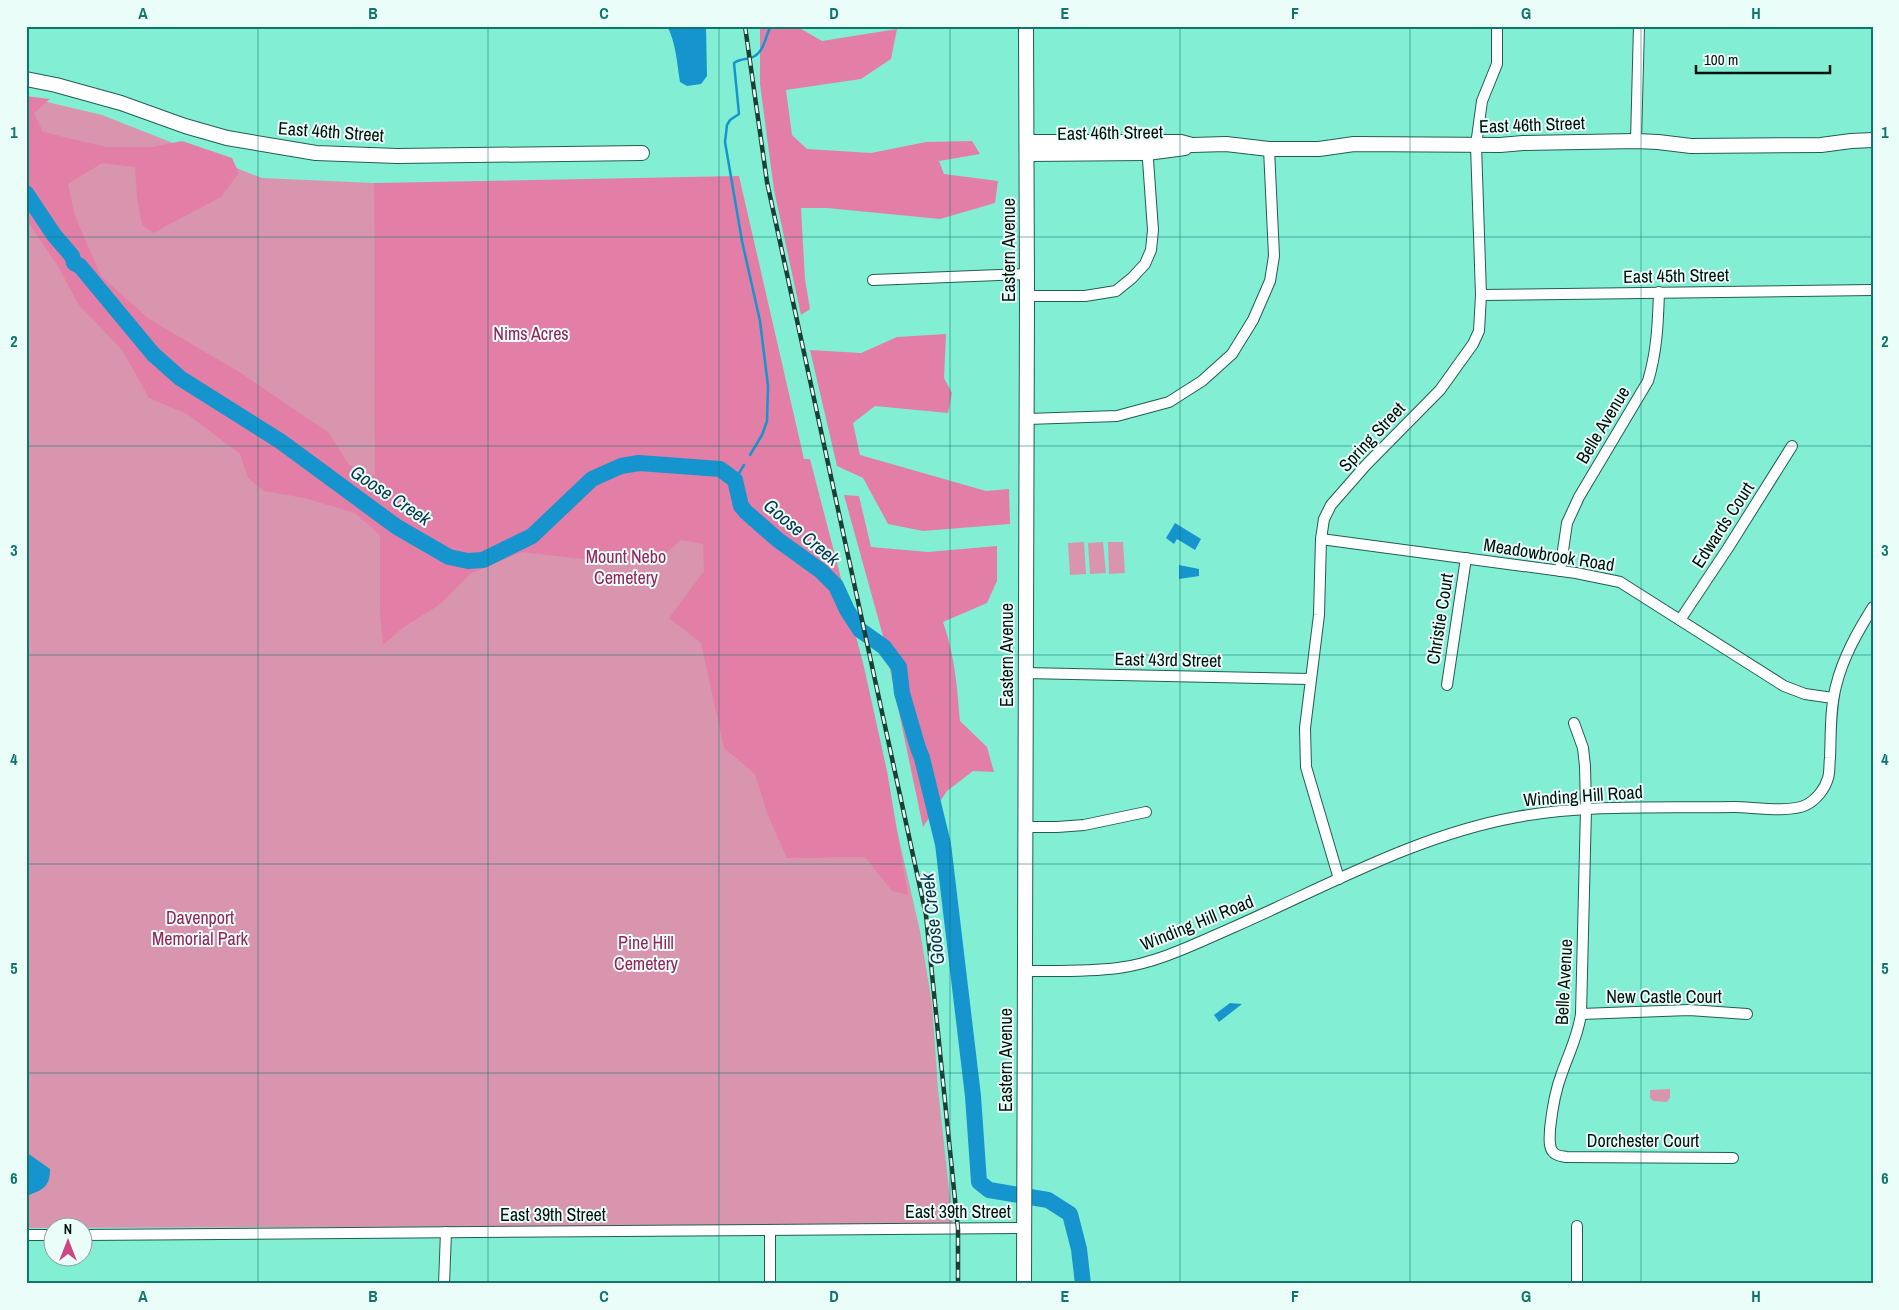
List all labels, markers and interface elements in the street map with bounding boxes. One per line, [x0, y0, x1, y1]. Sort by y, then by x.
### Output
text: A [138, 2, 148, 24]
text: B [368, 2, 378, 24]
text: C [599, 2, 609, 24]
text: D [829, 2, 839, 24]
text: E [1061, 2, 1070, 24]
text: F [1291, 2, 1299, 24]
text: G [1521, 2, 1531, 24]
text: H [1751, 2, 1761, 24]
scale bar [1696, 42, 1830, 74]
text: 100 m [1704, 49, 1738, 70]
street label: East 46th Street [1479, 110, 1585, 139]
street label: East 46th Street [277, 115, 385, 148]
street label: East 46th Street [1057, 119, 1163, 146]
text: 1 [10, 121, 18, 143]
text: 1 [1881, 121, 1889, 143]
street label: Eastern Avenue [996, 198, 1021, 302]
street label: East 45th Street [1623, 262, 1729, 289]
park label: Nims Acres [493, 321, 569, 346]
text: 2 [10, 330, 18, 352]
text: 2 [1881, 330, 1889, 352]
street label: Belle Avenue [1570, 381, 1635, 468]
street label: Spring Street [1333, 396, 1410, 477]
water label: Goose Creek [346, 459, 437, 532]
street label: Edwards Court [1686, 477, 1760, 572]
water label: Goose Creek [758, 493, 846, 572]
street label: Meadowbrook Road [1482, 532, 1616, 577]
text: 3 [10, 539, 18, 561]
text: 3 [1881, 539, 1889, 561]
park label: Mount Nebo Cemetery [586, 544, 666, 590]
street label: Christie Court [1420, 572, 1459, 666]
street label: Eastern Avenue [994, 603, 1019, 707]
street label: East 43rd Street [1114, 646, 1222, 673]
text: 4 [10, 748, 18, 770]
text: 4 [1881, 748, 1889, 770]
street label: Winding Hill Road [1522, 779, 1644, 812]
water label: Goose Creek [913, 871, 950, 966]
street label: Winding Hill Road [1137, 889, 1257, 957]
park label: Davenport Memorial Park [152, 905, 249, 951]
park label: Pine Hill Cemetery [614, 930, 679, 976]
street label: Belle Avenue [1549, 938, 1578, 1026]
text: 5 [10, 957, 18, 979]
text: 5 [1881, 957, 1889, 979]
street label: New Castle Court [1606, 984, 1722, 1009]
street label: Eastern Avenue [993, 1008, 1018, 1112]
street label: Dorchester Court [1587, 1128, 1699, 1153]
text: 6 [10, 1167, 18, 1189]
text: 6 [1881, 1167, 1889, 1189]
street label: East 39th Street [905, 1199, 1011, 1224]
street label: East 39th Street [500, 1202, 606, 1227]
north arrow [42, 1218, 92, 1268]
text: N [64, 1220, 72, 1238]
text: A [138, 1285, 148, 1307]
text: B [368, 1285, 378, 1307]
text: C [599, 1285, 609, 1307]
text: D [829, 1285, 839, 1307]
text: E [1061, 1285, 1070, 1307]
text: F [1291, 1285, 1299, 1307]
text: G [1521, 1285, 1531, 1307]
text: H [1751, 1285, 1761, 1307]

